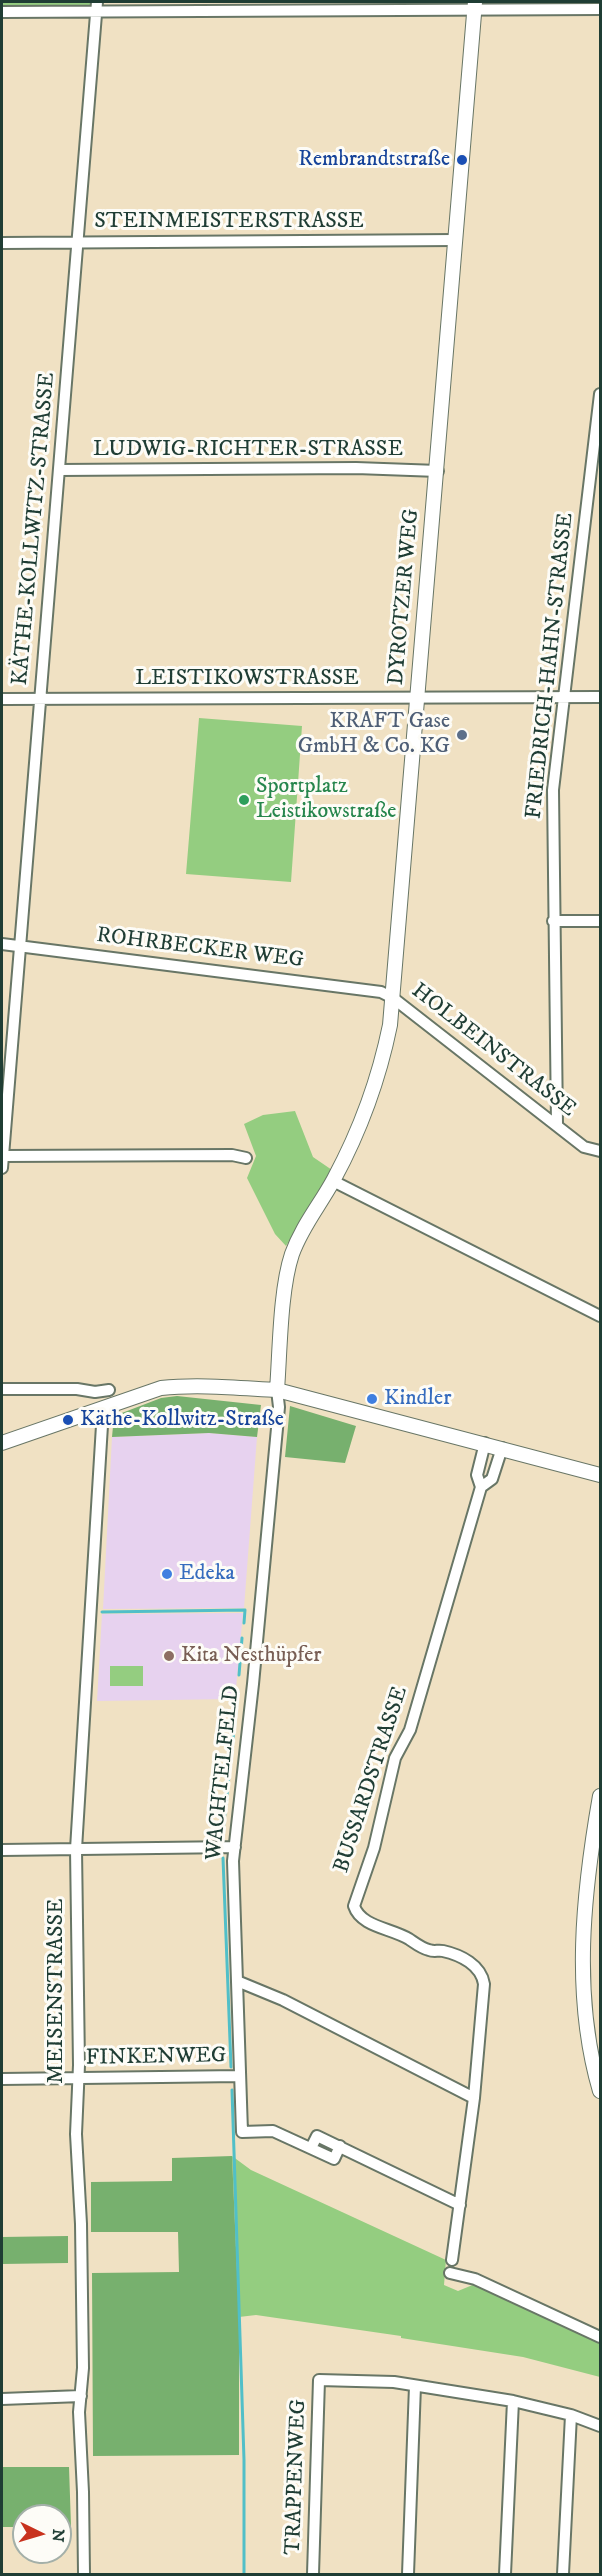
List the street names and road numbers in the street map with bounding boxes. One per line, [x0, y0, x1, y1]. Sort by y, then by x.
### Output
street label: STEINMEISTERSTRASSE [94, 209, 364, 235]
street label: KÄTHE-KOLLWITZ-STRASSE [8, 371, 62, 687]
street label: LUDWIG-RICHTER-STRASSE [93, 437, 403, 463]
street label: DYROTZER WEG [384, 508, 426, 686]
street label: FRIEDRICH-HAHN-STRASSE [522, 512, 580, 820]
street label: LEISTIKOWSTRASSE [135, 666, 359, 692]
street label: ROHRBECKER WEG [95, 923, 305, 975]
street label: HOLBEINSTRASSE [406, 979, 580, 1123]
street label: BUSSARDSTRASSE [329, 1683, 415, 1877]
street label: WACHTELFELD [202, 1684, 246, 1862]
street label: MEISENSTRASSE [44, 1898, 70, 2084]
street label: FINKENWEG [85, 2044, 227, 2072]
street label: TRAPPENWEG [281, 2399, 313, 2555]

